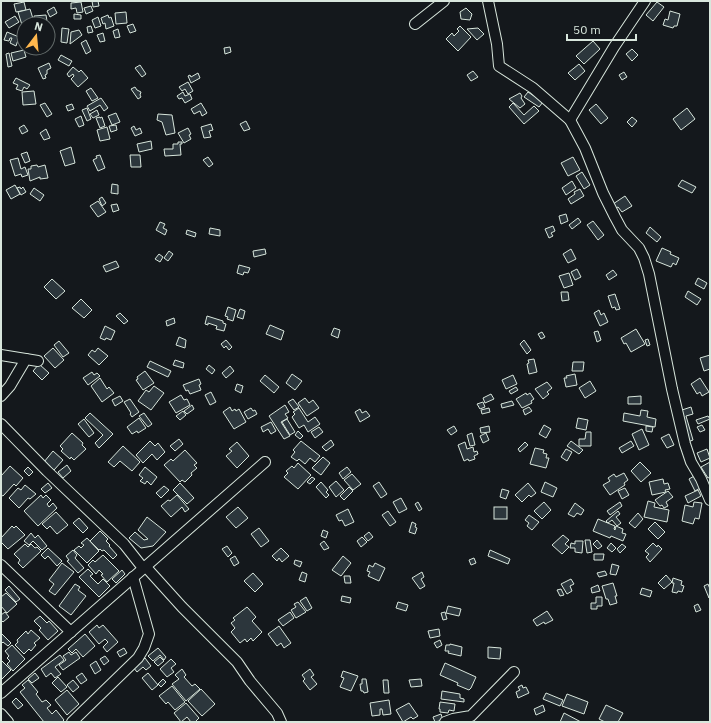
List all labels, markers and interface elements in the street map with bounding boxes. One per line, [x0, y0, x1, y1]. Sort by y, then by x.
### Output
north arrow [16, 16, 56, 56]
scale bar [567, 16, 636, 42]
text: N [33, 19, 45, 34]
text: 50 m [573, 22, 601, 37]

